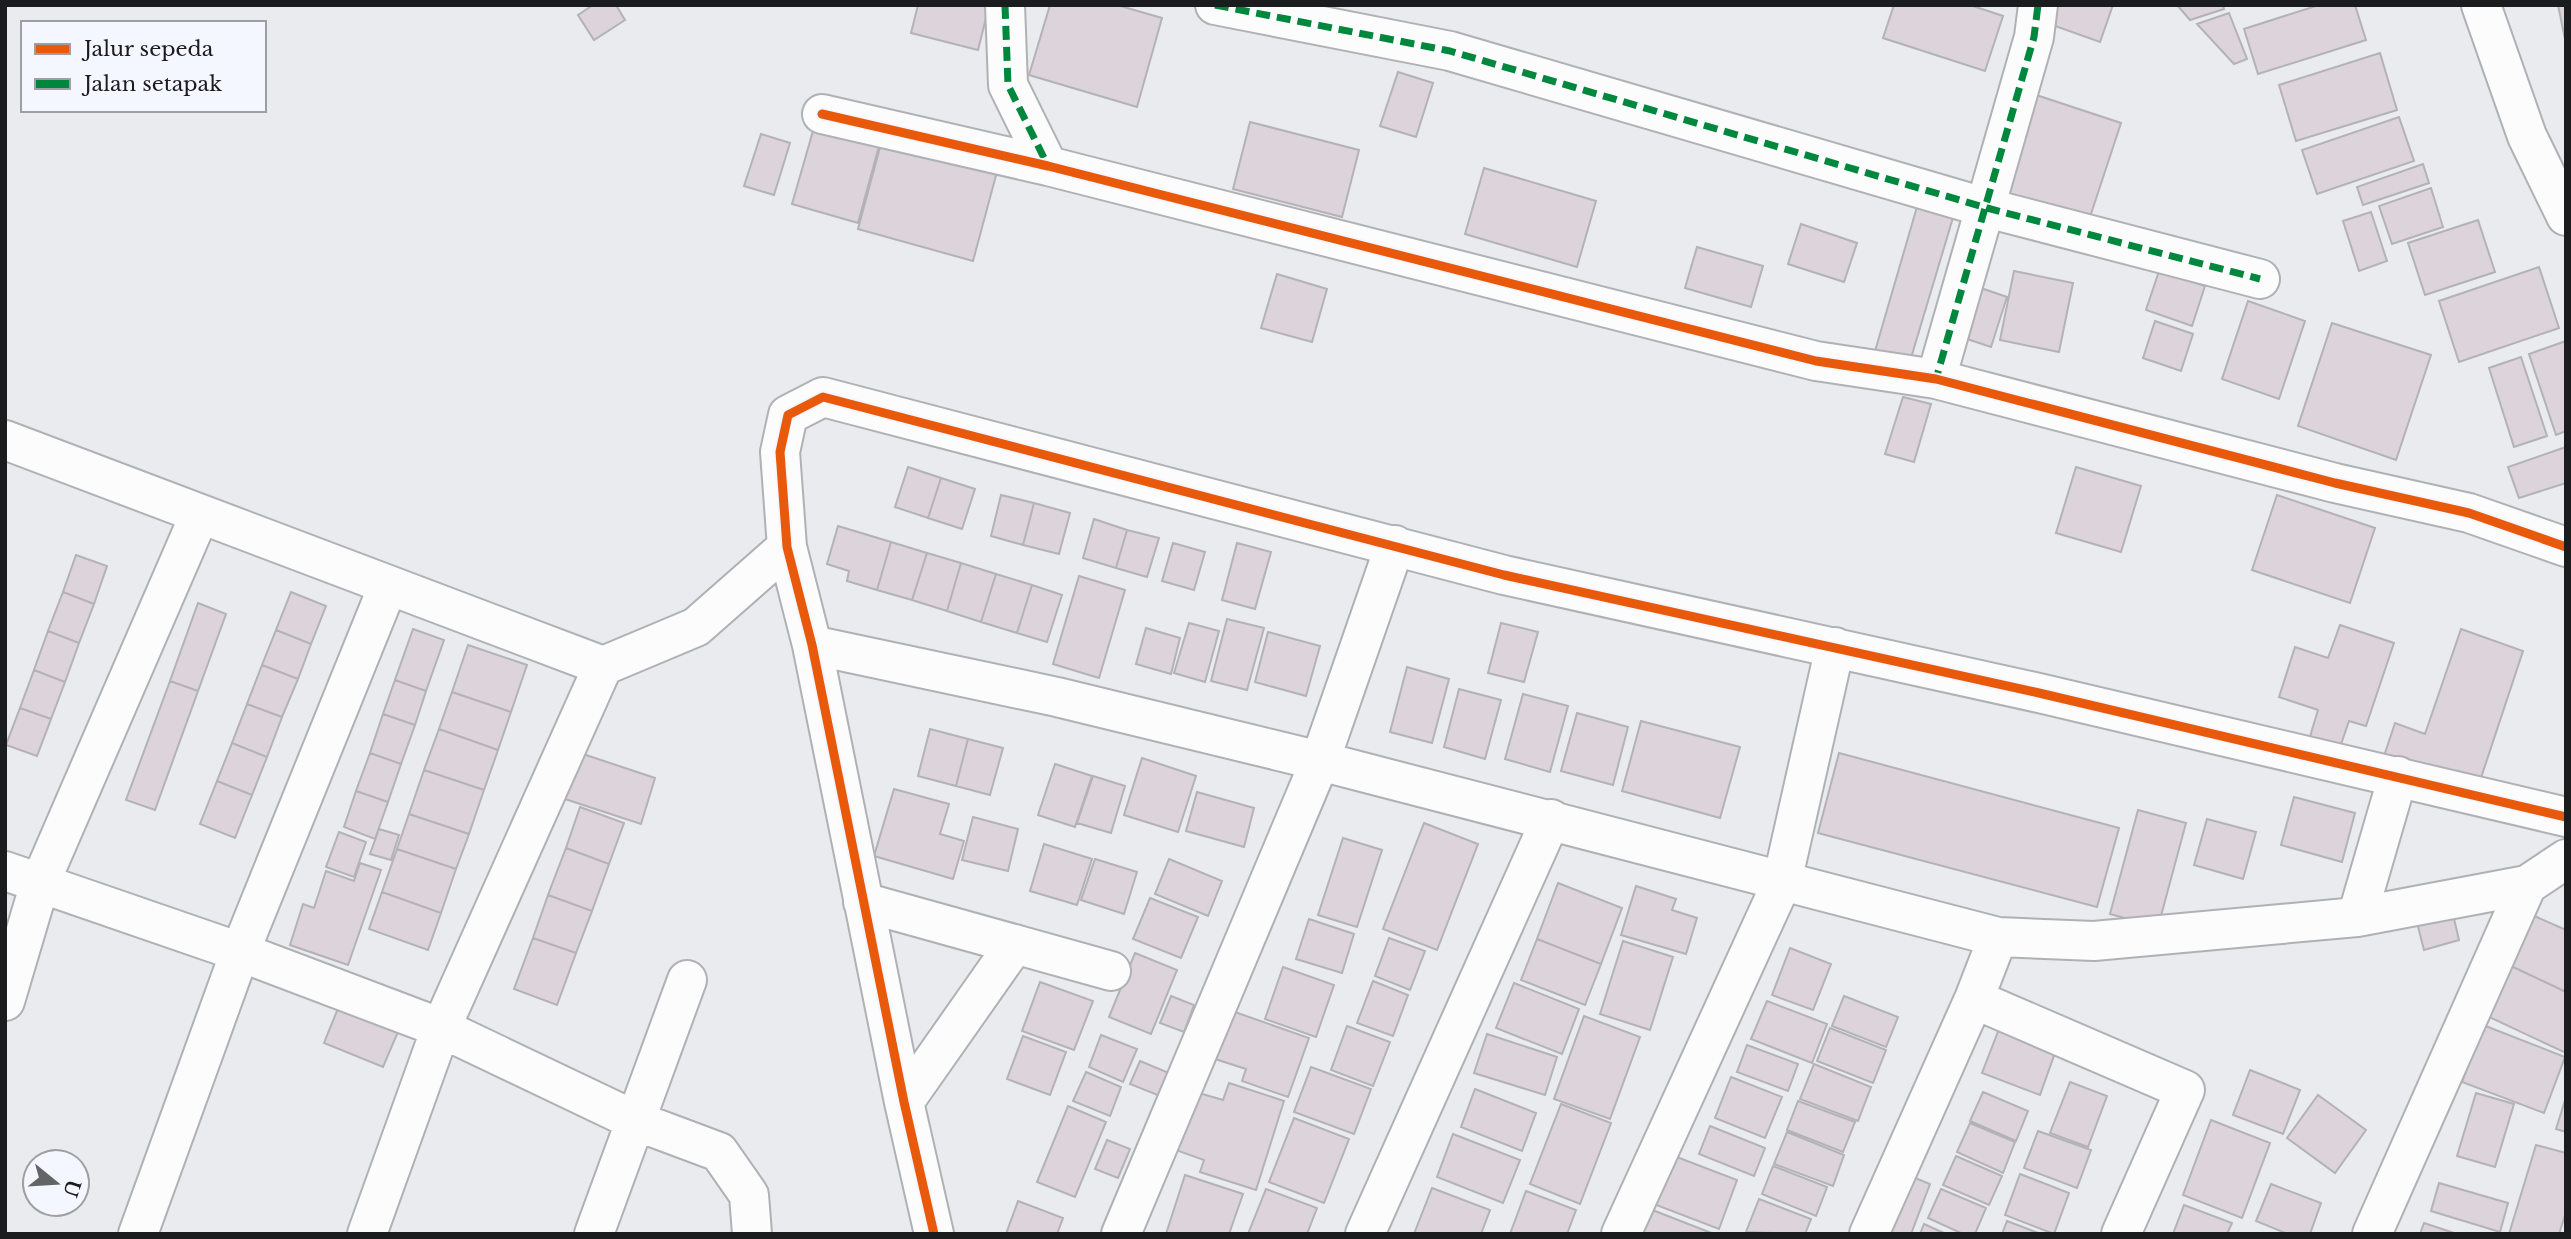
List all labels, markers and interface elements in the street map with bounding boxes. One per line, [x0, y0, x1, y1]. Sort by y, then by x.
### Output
legend [21, 21, 266, 112]
text: Jalur sepeda [81, 36, 214, 62]
text: Jalan setapak [81, 71, 222, 97]
north arrow [21, 1148, 91, 1218]
text: U [58, 1177, 85, 1200]

